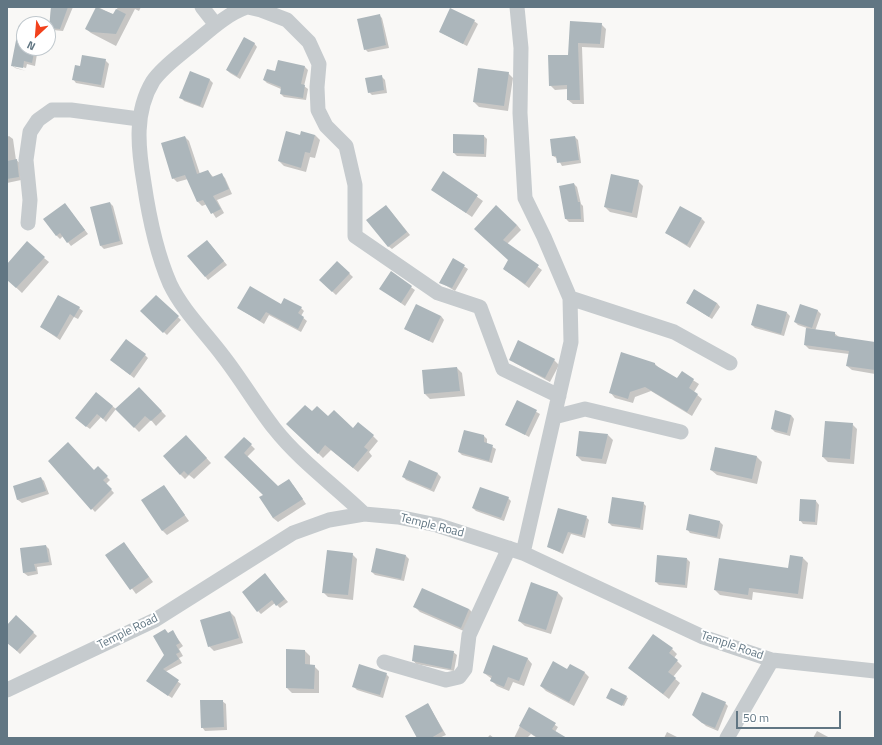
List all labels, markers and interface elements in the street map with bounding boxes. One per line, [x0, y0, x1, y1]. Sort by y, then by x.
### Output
north arrow [16, 16, 56, 56]
text: N [24, 37, 38, 55]
street label: Temple Road [399, 511, 465, 541]
street label: Temple Road [96, 611, 160, 653]
street label: Temple Road [699, 629, 765, 663]
scale bar [738, 703, 843, 729]
text: 50 m [743, 708, 769, 727]

